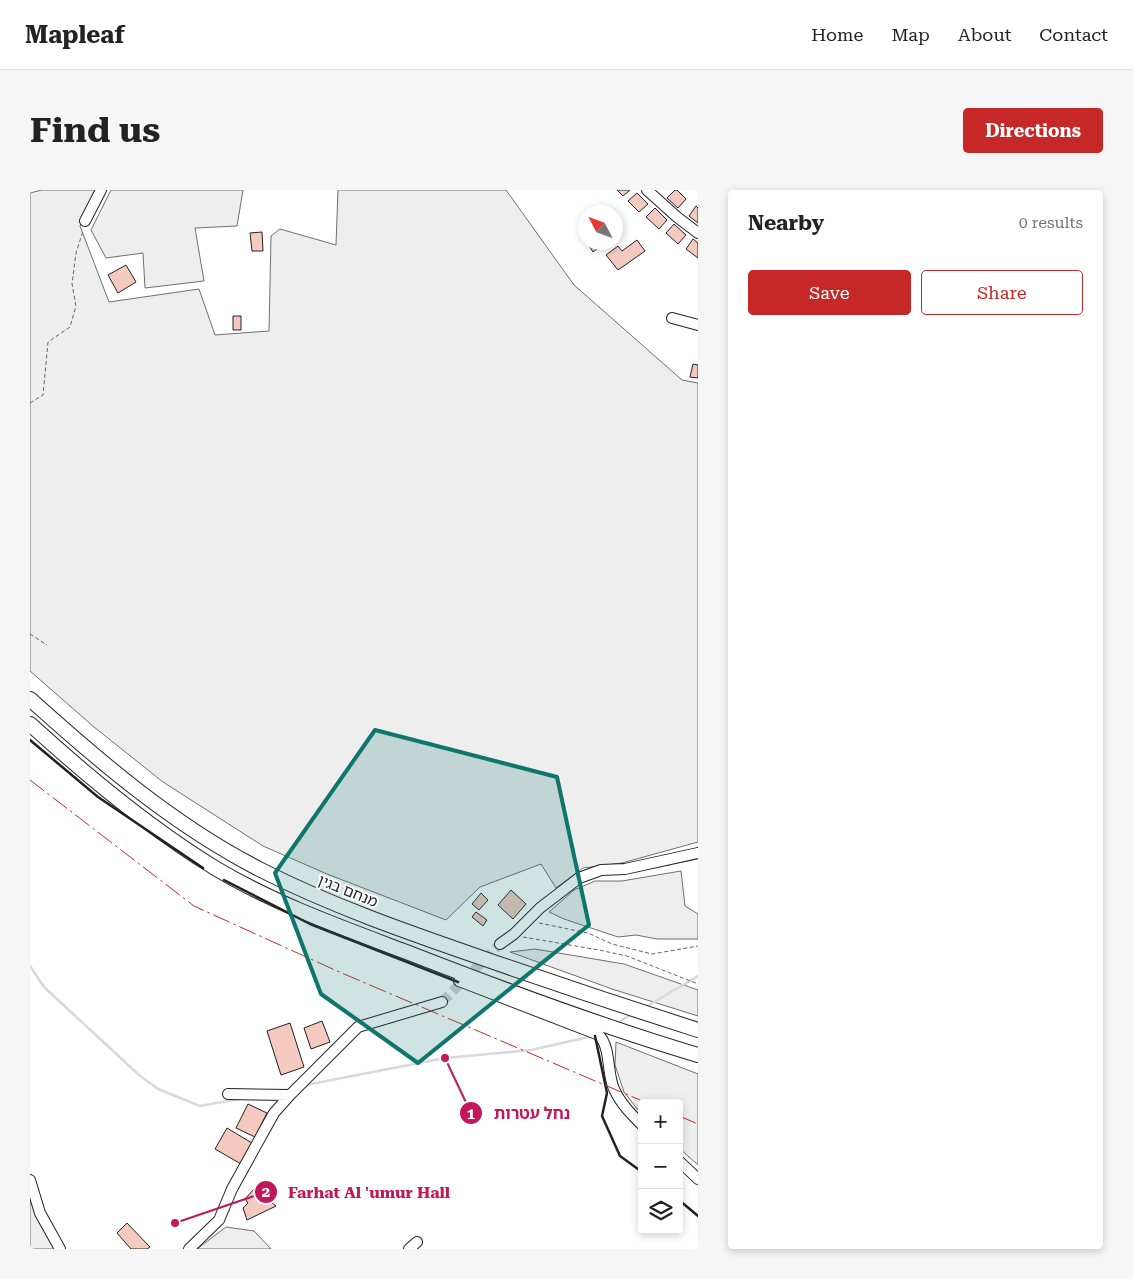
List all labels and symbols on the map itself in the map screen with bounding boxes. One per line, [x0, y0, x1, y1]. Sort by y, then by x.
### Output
north arrow [578, 205, 623, 250]
street label: מנחם בגין [316, 871, 380, 911]
callout: נחל עטרות [459, 1098, 580, 1129]
text: נחל עטרות [494, 1104, 570, 1123]
text: 1 [467, 1105, 476, 1123]
callout: Farhat Al 'umur Hall [253, 1177, 460, 1208]
text: 2 [262, 1183, 270, 1201]
text: Farhat Al 'umur Hall [288, 1183, 451, 1202]

